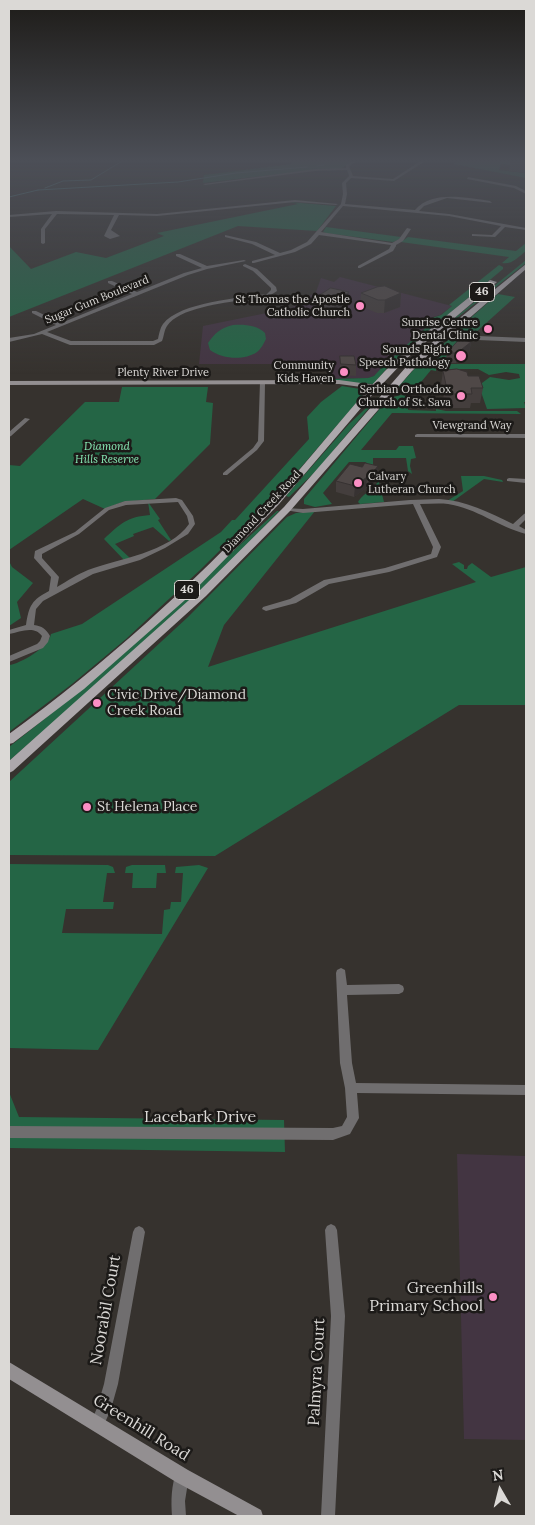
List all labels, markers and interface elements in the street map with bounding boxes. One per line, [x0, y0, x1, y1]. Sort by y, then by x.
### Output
street label: Sugar Gum Boulevard [43, 273, 151, 327]
road number: 46 [470, 282, 494, 302]
place label: St Thomas the Apostle Catholic Church [235, 293, 350, 319]
marker: St Thomas the Apostle Catholic Church [354, 300, 366, 312]
place label: Sunrise Centre Dental Clinic [402, 316, 478, 342]
marker: Sunrise Centre Dental Clinic [482, 323, 494, 335]
place label: Sounds Right Speech Pathology [359, 343, 450, 369]
marker: Sounds Right Speech Pathology [454, 349, 468, 363]
place label: Community Kids Haven [274, 359, 334, 385]
street label: Plenty River Drive [117, 366, 209, 380]
marker: Community Kids Haven [338, 366, 350, 378]
place label: Serbian Orthodox Church of St. Sava [358, 383, 451, 409]
marker: Serbian Orthodox Church of St. Sava [455, 390, 467, 402]
street label: Viewgrand Way [432, 419, 512, 433]
park label: Diamond Hills Reserve [75, 440, 139, 466]
street label: Diamond Creek Road [220, 468, 304, 556]
place label: Calvary Lutheran Church [368, 470, 456, 496]
marker: Calvary Lutheran Church [352, 477, 364, 489]
road number: 46 [174, 580, 200, 600]
place label: Civic Drive/Diamond Creek Road [107, 687, 246, 720]
marker: Civic Drive/Diamond Creek Road [91, 697, 103, 709]
place label: St Helena Place [97, 799, 197, 815]
marker: St Helena Place [81, 801, 93, 813]
street label: Lacebark Drive [144, 1107, 256, 1127]
street label: Noorabil Court [87, 1253, 125, 1367]
place label: Greenhills Primary School [369, 1278, 483, 1316]
marker: Greenhills Primary School [487, 1291, 499, 1303]
street label: Palmyra Court [305, 1318, 329, 1426]
street label: Greenhill Road [89, 1391, 193, 1465]
north arrow [475, 1465, 525, 1515]
text: N [491, 1465, 505, 1485]

